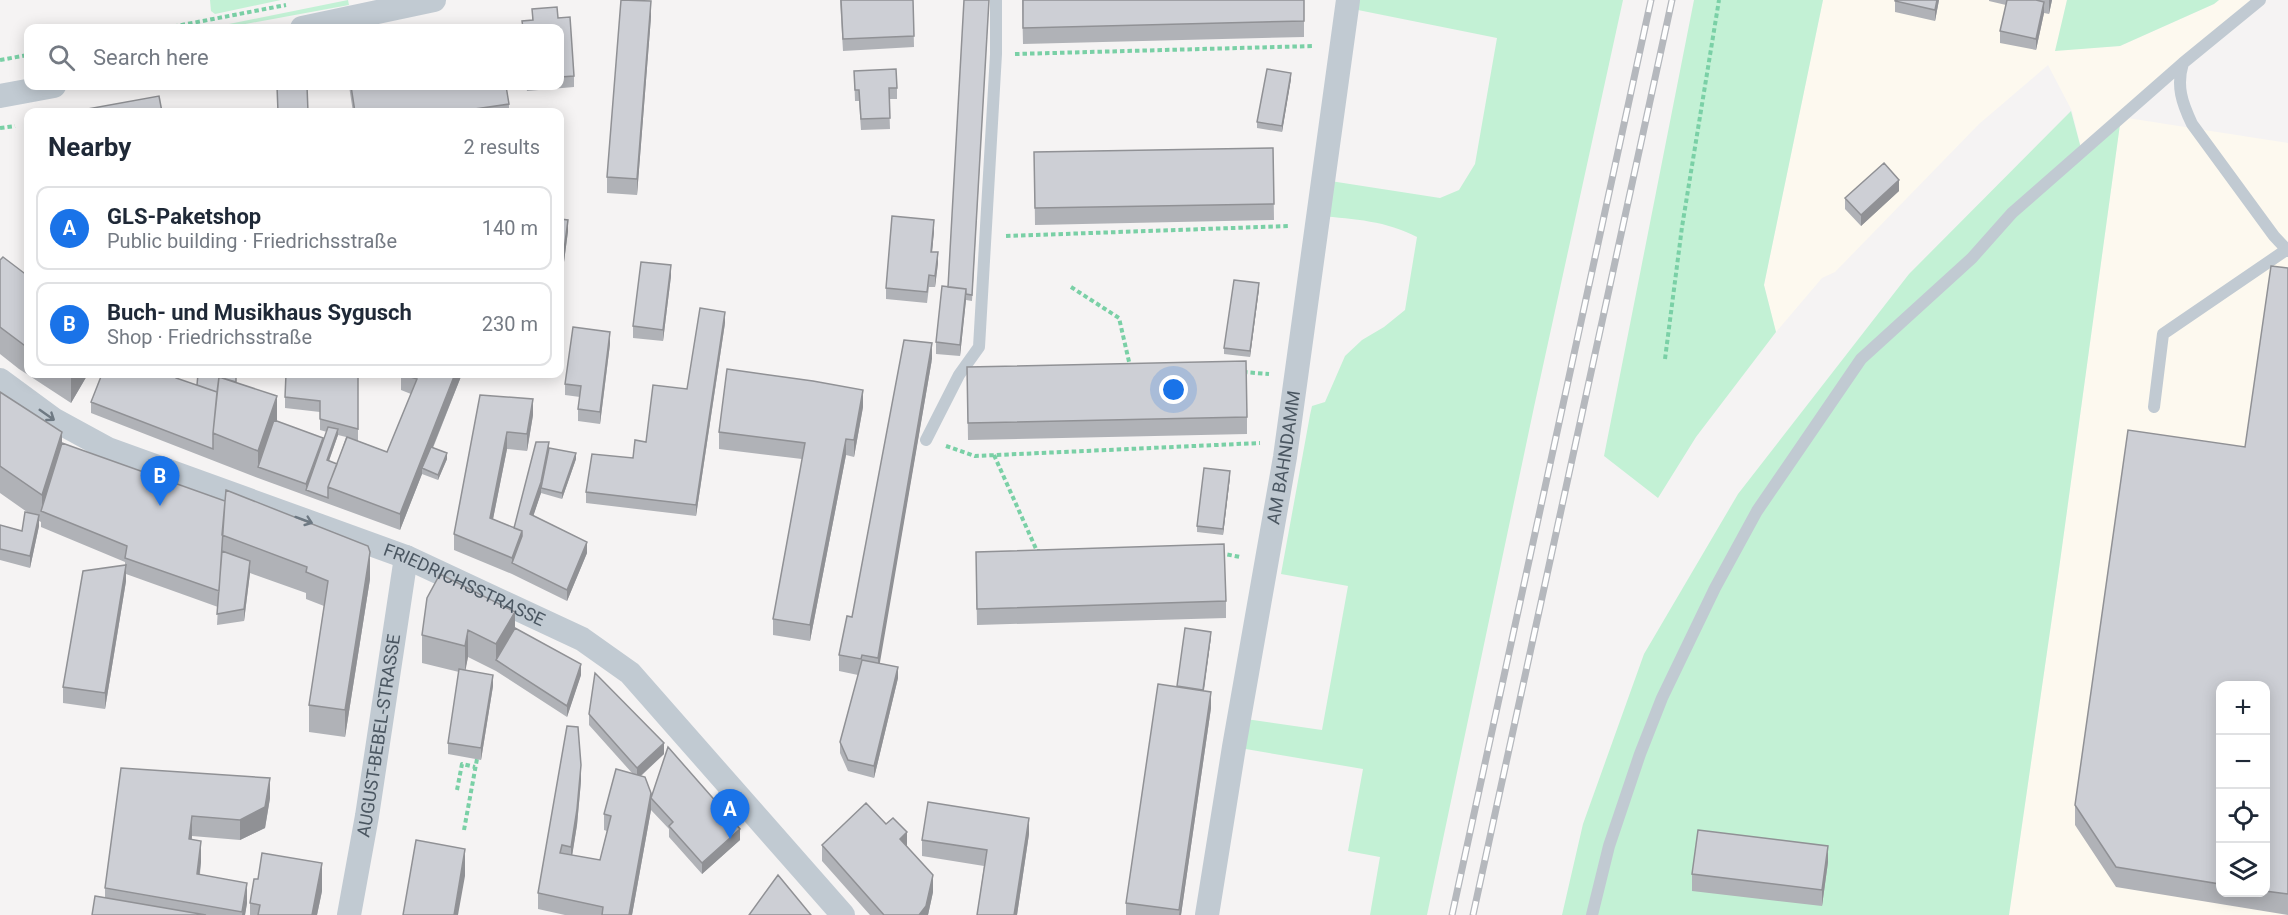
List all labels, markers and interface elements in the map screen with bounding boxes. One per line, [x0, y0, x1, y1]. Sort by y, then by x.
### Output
search box [24, 24, 564, 90]
icon: search [45, 41, 78, 74]
text: Search here [93, 45, 209, 70]
text: Nearby [48, 132, 131, 162]
text: 2 results [464, 135, 540, 159]
text: GLS-Paketshop [107, 204, 261, 229]
text: A [63, 216, 76, 240]
text: 140 m [482, 216, 538, 240]
text: Public building · Friedrichsstraße [107, 229, 397, 253]
text: Buch- und Musikhaus Sygusch [107, 300, 412, 325]
text: B [63, 312, 76, 336]
text: 230 m [482, 312, 538, 336]
text: Shop · Friedrichsstraße [107, 325, 312, 349]
your location [1159, 375, 1188, 404]
street label: AM BAHNDAMM [1262, 389, 1304, 526]
one-way arrow [39, 408, 55, 421]
pin: B [140, 456, 180, 506]
one-way arrow [294, 516, 313, 527]
street label: FRIEDRICHSSTRASSE [381, 539, 549, 630]
street label: AUGUST-BEBEL-STRASSE [352, 633, 404, 839]
map controls [2216, 681, 2270, 897]
button: + [2216, 681, 2270, 735]
button: − [2216, 735, 2270, 789]
button: locate [2216, 789, 2270, 843]
pin: A [710, 790, 750, 839]
button: layers [2216, 843, 2270, 897]

